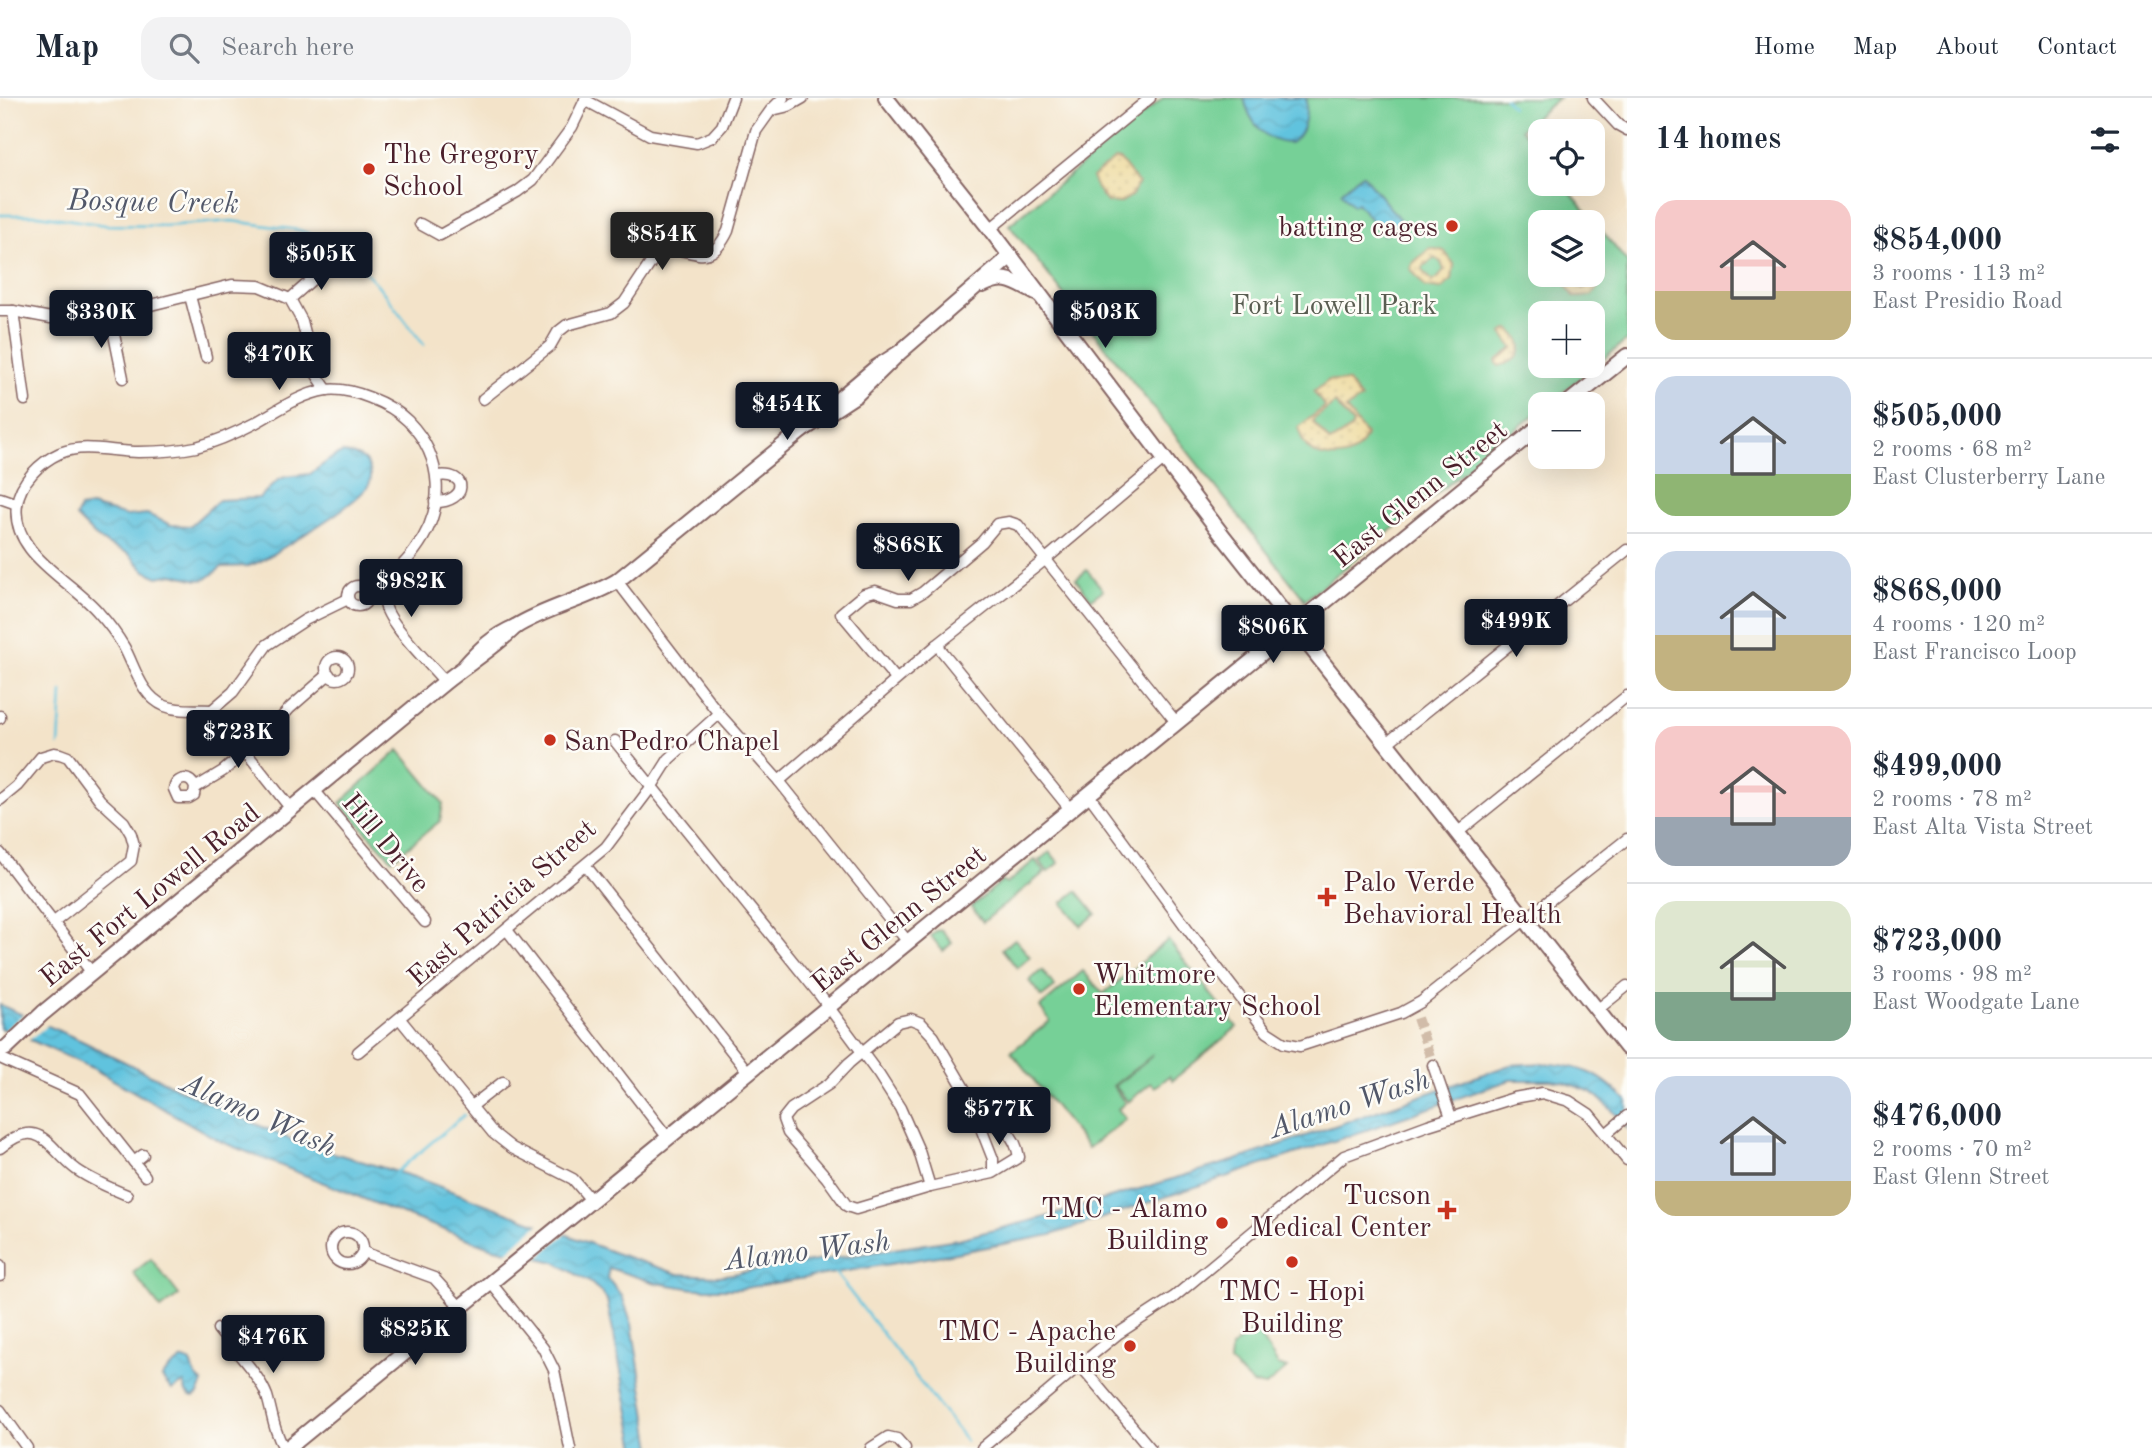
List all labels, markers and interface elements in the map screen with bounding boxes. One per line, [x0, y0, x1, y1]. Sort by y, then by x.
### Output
search box [141, 17, 631, 80]
icon: search [165, 29, 203, 67]
text: Map [35, 32, 99, 65]
text: Search here [221, 35, 354, 61]
text: Home [1754, 36, 1815, 60]
text: Map [1853, 36, 1897, 60]
text: About [1935, 36, 1999, 60]
text: Contact [2037, 36, 2117, 60]
map controls [1528, 119, 1605, 469]
button: locate [1528, 119, 1605, 196]
icon: filters [2086, 121, 2124, 159]
text: 14 homes [1655, 125, 1781, 155]
place label: The Gregory School [383, 142, 539, 202]
marker: The Gregory School [361, 161, 377, 177]
water label: Bosque Creek [66, 186, 239, 219]
button: layers [1528, 210, 1605, 287]
pin: $854K [613, 212, 711, 272]
place label: batting cages [1278, 215, 1438, 243]
marker: batting cages [1444, 218, 1460, 234]
text: $854K [626, 223, 698, 246]
text: $854,000 [1872, 226, 2002, 256]
icon: home [1711, 228, 1795, 312]
pin: $505K [272, 232, 370, 292]
text: $505K [285, 243, 357, 266]
text: 3 rooms · 113 m² [1872, 262, 2045, 285]
pin: $330K [52, 290, 150, 350]
pin: $503K [1056, 290, 1154, 350]
text: East Presidio Road [1872, 290, 2063, 313]
park label: Fort Lowell Park [1231, 293, 1437, 321]
text: $330K [65, 301, 137, 324]
text: $503K [1069, 301, 1141, 324]
button: + [1528, 301, 1605, 378]
pin: $470K [230, 332, 328, 392]
text: $470K [243, 343, 315, 366]
pin: $454K [738, 382, 836, 442]
button: − [1528, 392, 1605, 469]
text: $454K [751, 393, 823, 416]
text: $505,000 [1872, 402, 2002, 432]
icon: home [1711, 404, 1795, 488]
street label: East Glenn Street [1328, 417, 1514, 574]
text: 2 rooms · 68 m² [1872, 438, 2032, 461]
text: East Clusterberry Lane [1872, 466, 2105, 489]
pin: $868K [859, 524, 957, 583]
text: $868K [872, 534, 944, 557]
pin: $982K [362, 560, 460, 619]
text: $982K [375, 570, 447, 593]
text: $868,000 [1872, 577, 2002, 607]
icon: home [1711, 579, 1795, 663]
pin: $499K [1467, 600, 1565, 659]
pin: $806K [1224, 606, 1322, 665]
text: $499K [1480, 610, 1552, 633]
text: 4 rooms · 120 m² [1872, 613, 2045, 636]
text: $806K [1237, 616, 1309, 639]
text: East Francisco Loop [1872, 641, 2077, 664]
pin: $723K [189, 710, 287, 770]
text: $723K [202, 721, 274, 744]
place label: San Pedro Chapel [564, 729, 779, 757]
marker: San Pedro Chapel [542, 732, 558, 748]
text: $499,000 [1872, 752, 2002, 782]
icon: home [1711, 754, 1795, 838]
text: 2 rooms · 78 m² [1872, 788, 2032, 811]
street label: Hill Drive [335, 789, 434, 899]
street label: East Fort Lowell Road [36, 799, 266, 993]
street label: East Patricia Street [404, 815, 602, 993]
text: East Alta Vista Street [1872, 816, 2093, 839]
street label: East Glenn Street [807, 842, 993, 999]
place label: Palo Verde Behavioral Health [1343, 870, 1562, 930]
marker: Palo Verde Behavioral Health [1317, 887, 1337, 907]
text: $723,000 [1872, 927, 2002, 957]
icon: home [1711, 929, 1795, 1013]
place label: Whitmore Elementary School [1093, 962, 1321, 1022]
text: 3 rooms · 98 m² [1872, 963, 2032, 986]
marker: Whitmore Elementary School [1071, 981, 1087, 997]
text: East Woodgate Lane [1872, 991, 2080, 1014]
water label: Alamo Wash [1264, 1065, 1434, 1146]
water label: Alamo Wash [174, 1067, 341, 1164]
pin: $577K [950, 1088, 1048, 1147]
text: $577K [963, 1098, 1035, 1121]
text: $476,000 [1872, 1102, 2002, 1132]
icon: home [1711, 1104, 1795, 1188]
text: 2 rooms · 70 m² [1872, 1138, 2032, 1161]
text: East Glenn Street [1872, 1166, 2049, 1189]
place label: Tucson Medical Center [1250, 1183, 1431, 1243]
place label: TMC - Alamo Building [1041, 1196, 1208, 1256]
marker: Tucson Medical Center [1437, 1200, 1457, 1220]
marker: TMC - Alamo Building [1214, 1215, 1230, 1231]
water label: Alamo Wash [721, 1227, 892, 1277]
marker: TMC - Hopi Building [1284, 1254, 1300, 1270]
place label: TMC - Hopi Building [1219, 1279, 1365, 1339]
pin: $825K [366, 1308, 464, 1367]
pin: $476K [224, 1316, 322, 1375]
text: $825K [379, 1318, 451, 1341]
place label: TMC - Apache Building [938, 1319, 1116, 1379]
text: $476K [237, 1326, 309, 1349]
marker: TMC - Apache Building [1122, 1338, 1138, 1354]

